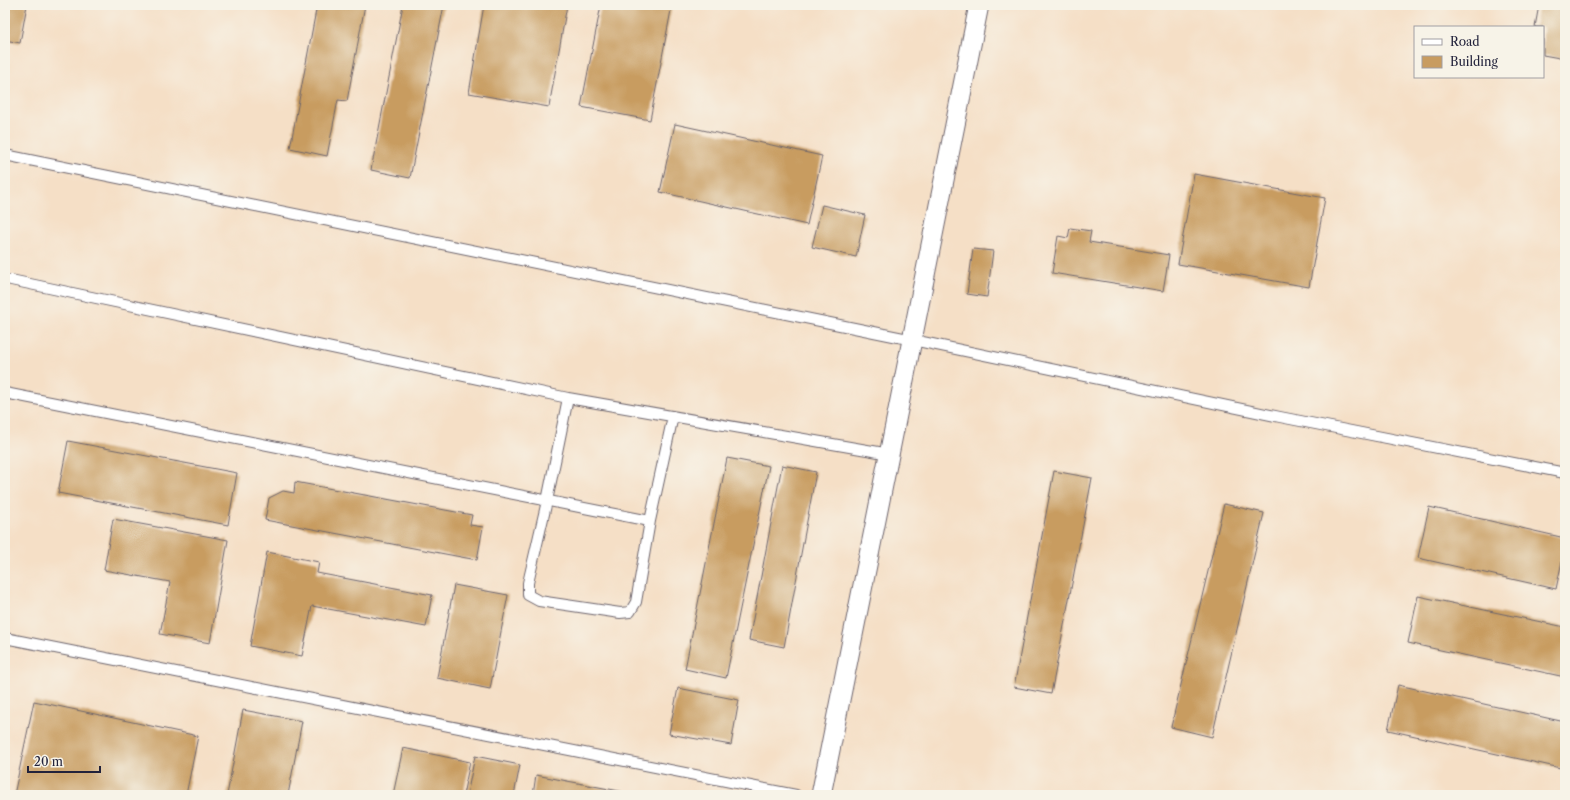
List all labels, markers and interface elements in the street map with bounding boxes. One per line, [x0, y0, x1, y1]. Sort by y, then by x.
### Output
legend [1414, 26, 1544, 78]
text: Road [1450, 34, 1480, 49]
text: Building [1450, 54, 1498, 69]
scale bar [28, 748, 100, 774]
text: 20 m [34, 754, 63, 769]

